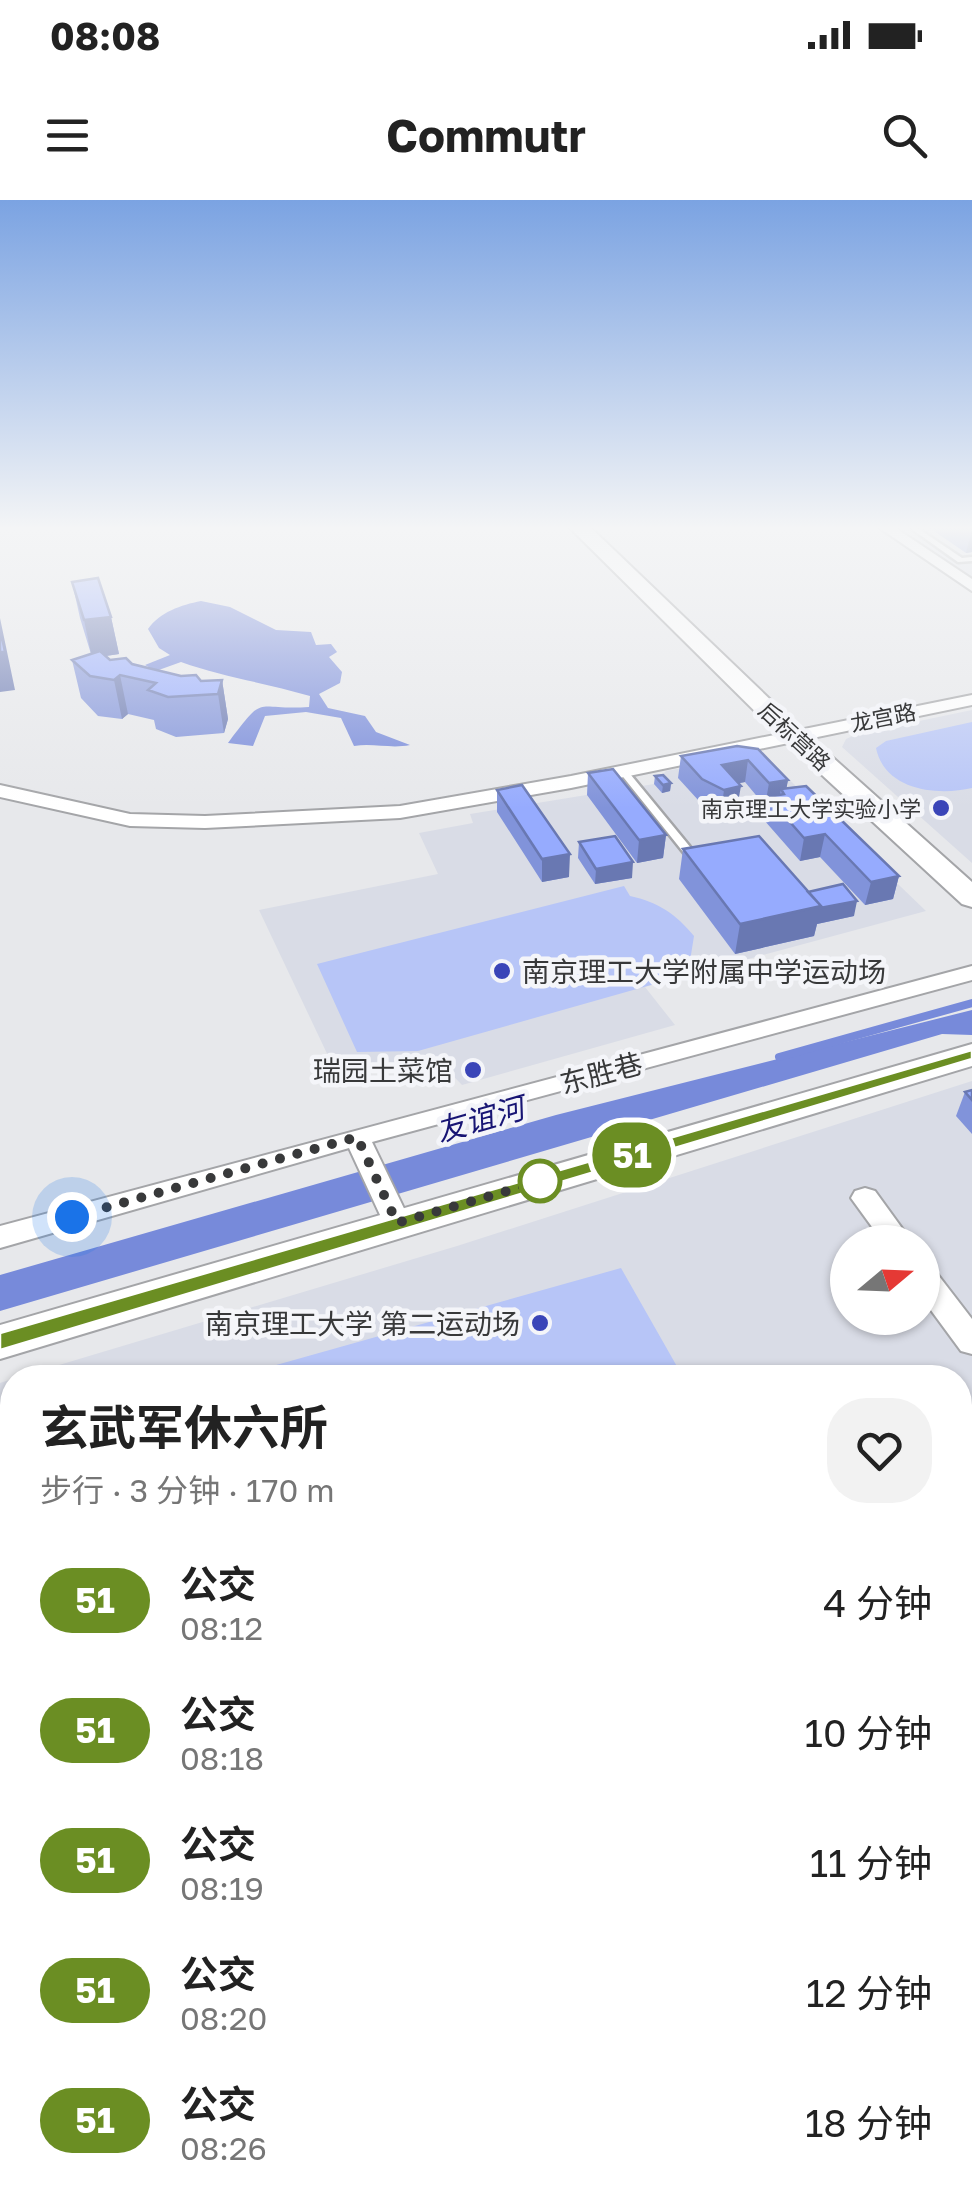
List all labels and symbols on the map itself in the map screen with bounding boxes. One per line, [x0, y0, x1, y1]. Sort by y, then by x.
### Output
street label: 后标营路 [754, 696, 836, 776]
street label: 龙宫路 [848, 697, 918, 737]
place label: 南京理工大学实验小学 [701, 795, 921, 822]
marker: 南京理工大学实验小学 [930, 797, 952, 819]
place label: 南京理工大学附属中学运动场 [522, 955, 886, 988]
marker: 南京理工大学附属中学运动场 [491, 960, 513, 982]
street label: 东胜巷 [556, 1046, 646, 1100]
place label: 瑞园土菜馆 [313, 1054, 453, 1087]
marker: 瑞园土菜馆 [462, 1059, 484, 1081]
water label: 友谊河 [432, 1088, 533, 1149]
line badge: 51 [587, 1122, 677, 1188]
unlabelled marker [519, 1160, 561, 1202]
your location [47, 1192, 97, 1242]
north arrow [830, 1225, 940, 1335]
place label: 南京理工大学 第二运动场 [205, 1307, 520, 1340]
marker: 南京理工大学 第二运动场 [529, 1312, 551, 1334]

